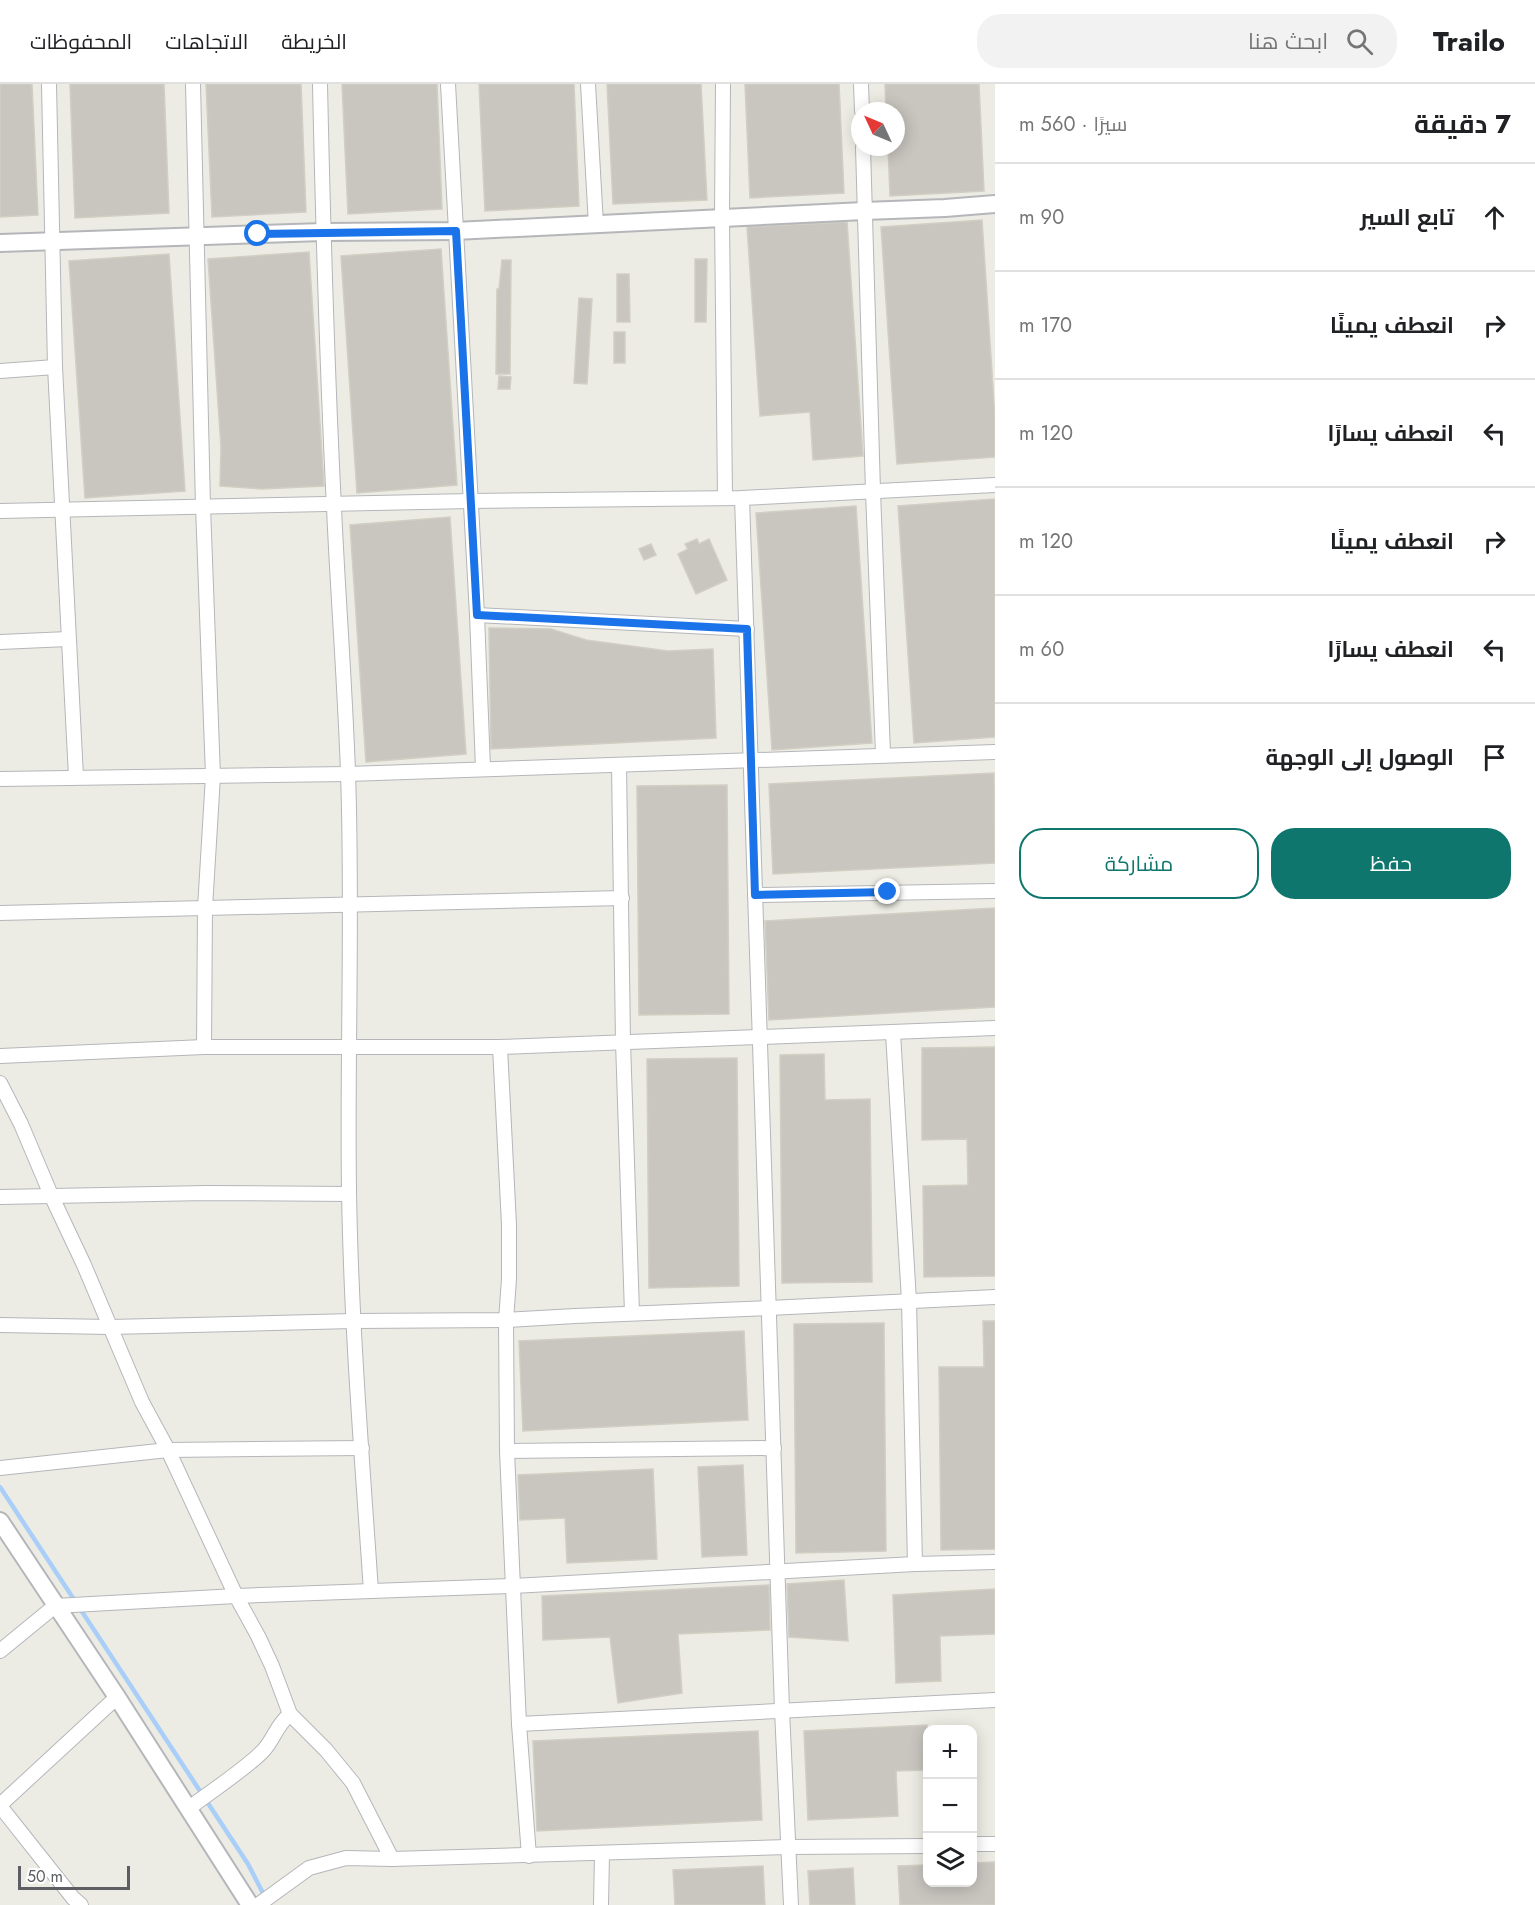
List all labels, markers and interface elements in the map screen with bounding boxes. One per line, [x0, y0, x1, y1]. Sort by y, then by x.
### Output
search box [977, 14, 1397, 68]
text: Trailo [1433, 21, 1505, 62]
text: ابحث هنا [1248, 25, 1328, 57]
icon: search [1343, 25, 1376, 58]
text: المحفوظات [30, 27, 132, 57]
text: الاتجاهات [165, 27, 248, 57]
text: الخريطة [281, 27, 347, 57]
north arrow [851, 102, 905, 156]
text: 7 دقيقة [1414, 105, 1511, 143]
text: سيرًا · 560 m [1019, 110, 1127, 139]
text: تابع السير [1360, 201, 1454, 233]
icon: ahead [1478, 201, 1511, 234]
text: 90 m [1019, 203, 1064, 232]
route start [244, 220, 270, 246]
text: انعطف يمينًا [1330, 309, 1454, 341]
icon: right [1478, 309, 1511, 342]
text: 170 m [1019, 311, 1072, 340]
text: انعطف يسارًا [1327, 417, 1454, 449]
icon: left [1478, 417, 1511, 450]
text: 120 m [1019, 419, 1073, 448]
text: انعطف يمينًا [1330, 525, 1454, 557]
icon: right [1478, 525, 1511, 558]
text: 120 m [1019, 527, 1073, 556]
text: انعطف يسارًا [1327, 633, 1454, 665]
icon: left [1478, 633, 1511, 666]
text: 60 m [1019, 635, 1064, 664]
text: الوصول إلى الوجهة [1266, 741, 1454, 773]
icon: arrive [1478, 741, 1511, 774]
button: مشاركة [1019, 828, 1259, 899]
button: حفظ [1271, 828, 1511, 899]
route end [874, 878, 900, 904]
map controls [923, 1725, 977, 1887]
button: + [923, 1725, 977, 1779]
button: − [923, 1779, 977, 1833]
button: layers [923, 1833, 977, 1887]
scale bar [18, 1863, 130, 1890]
text: 50 m [27, 1865, 63, 1888]

